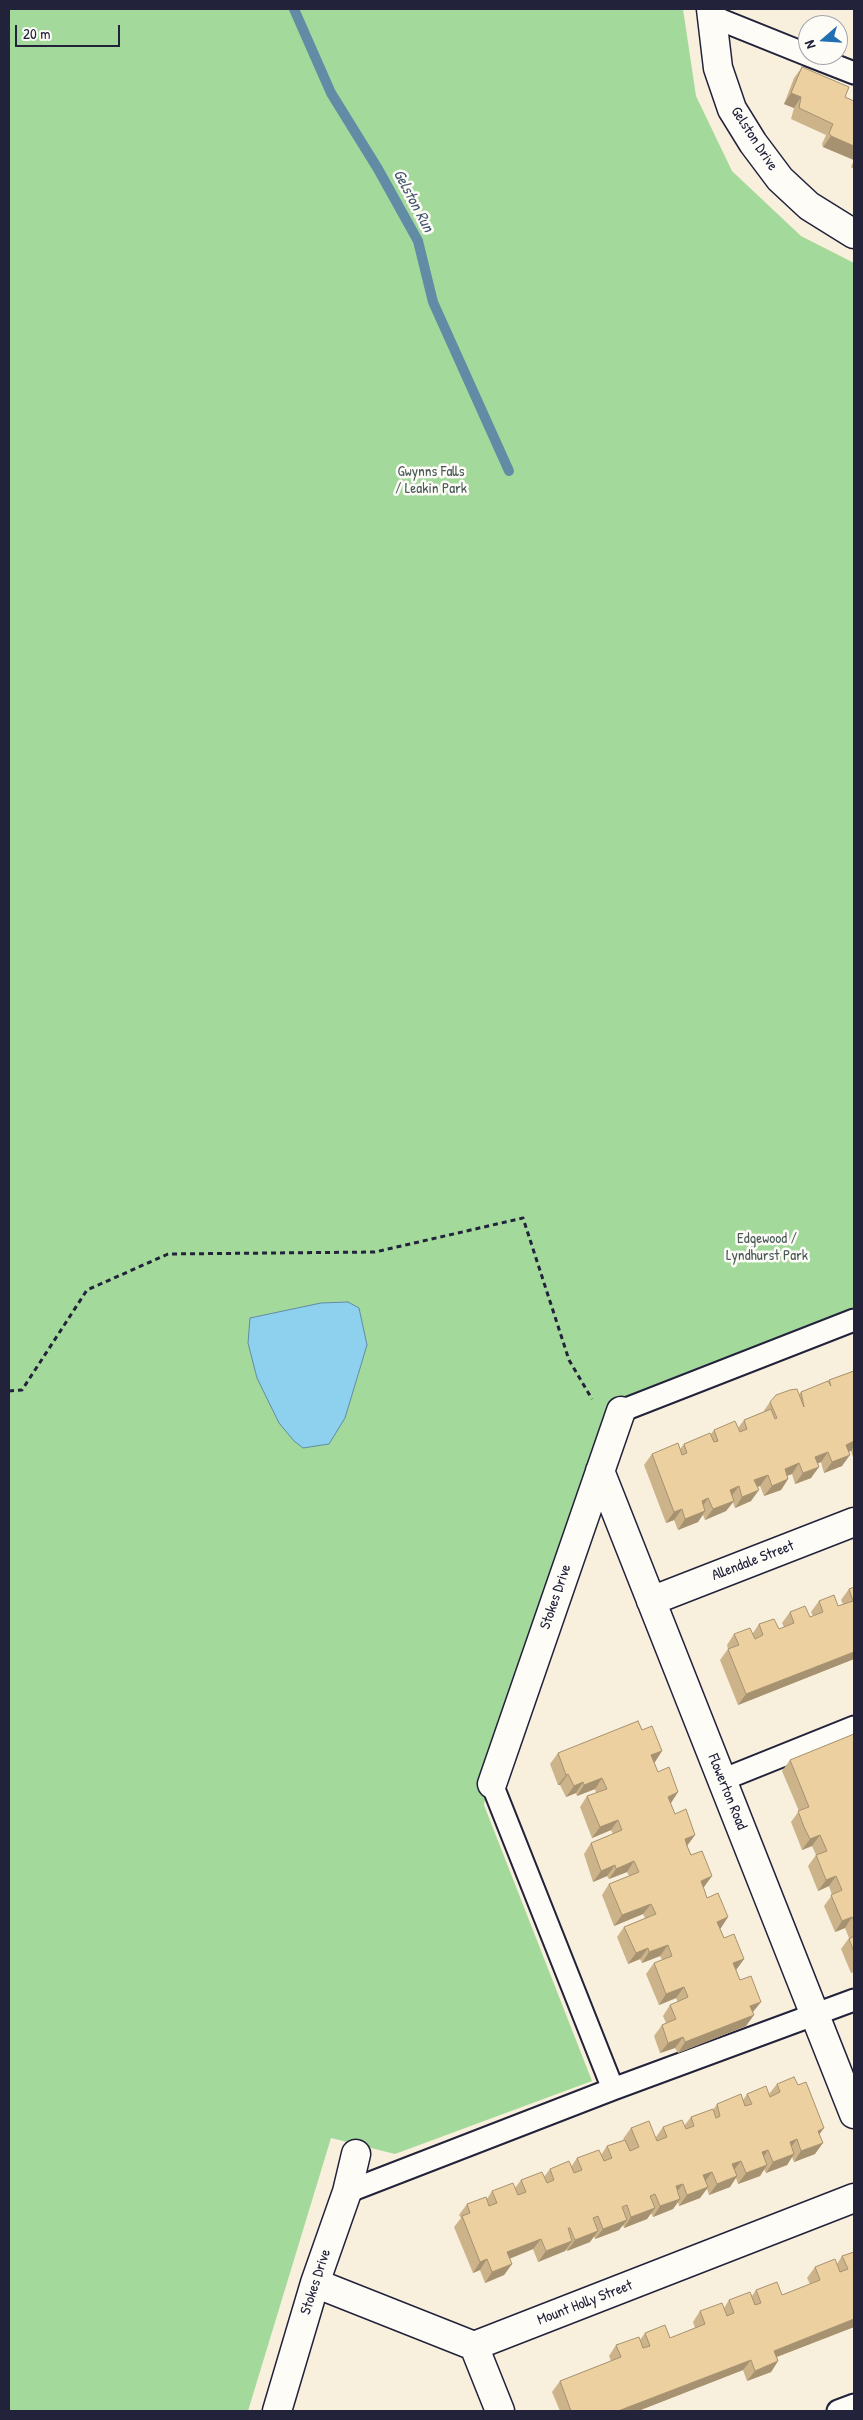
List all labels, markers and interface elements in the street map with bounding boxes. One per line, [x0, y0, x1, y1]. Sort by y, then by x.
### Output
scale bar [18, 15, 122, 47]
north arrow [798, 15, 848, 65]
text: 20 m [23, 23, 50, 44]
text: N [799, 38, 819, 51]
street label: Gelston Drive [727, 104, 781, 174]
water label: Gelston Run [389, 166, 437, 236]
park label: Gwynns Falls / Leakin Park [395, 463, 467, 498]
park label: Edgewood / Lyndhurst Park [726, 1230, 808, 1265]
street label: Allendale Street [709, 1537, 797, 1585]
street label: Stokes Drive [536, 1562, 576, 1632]
street label: Flowerton Road [704, 1751, 750, 1833]
street label: Stokes Drive [297, 2247, 335, 2317]
street label: Mount Holly Street [535, 2277, 635, 2329]

